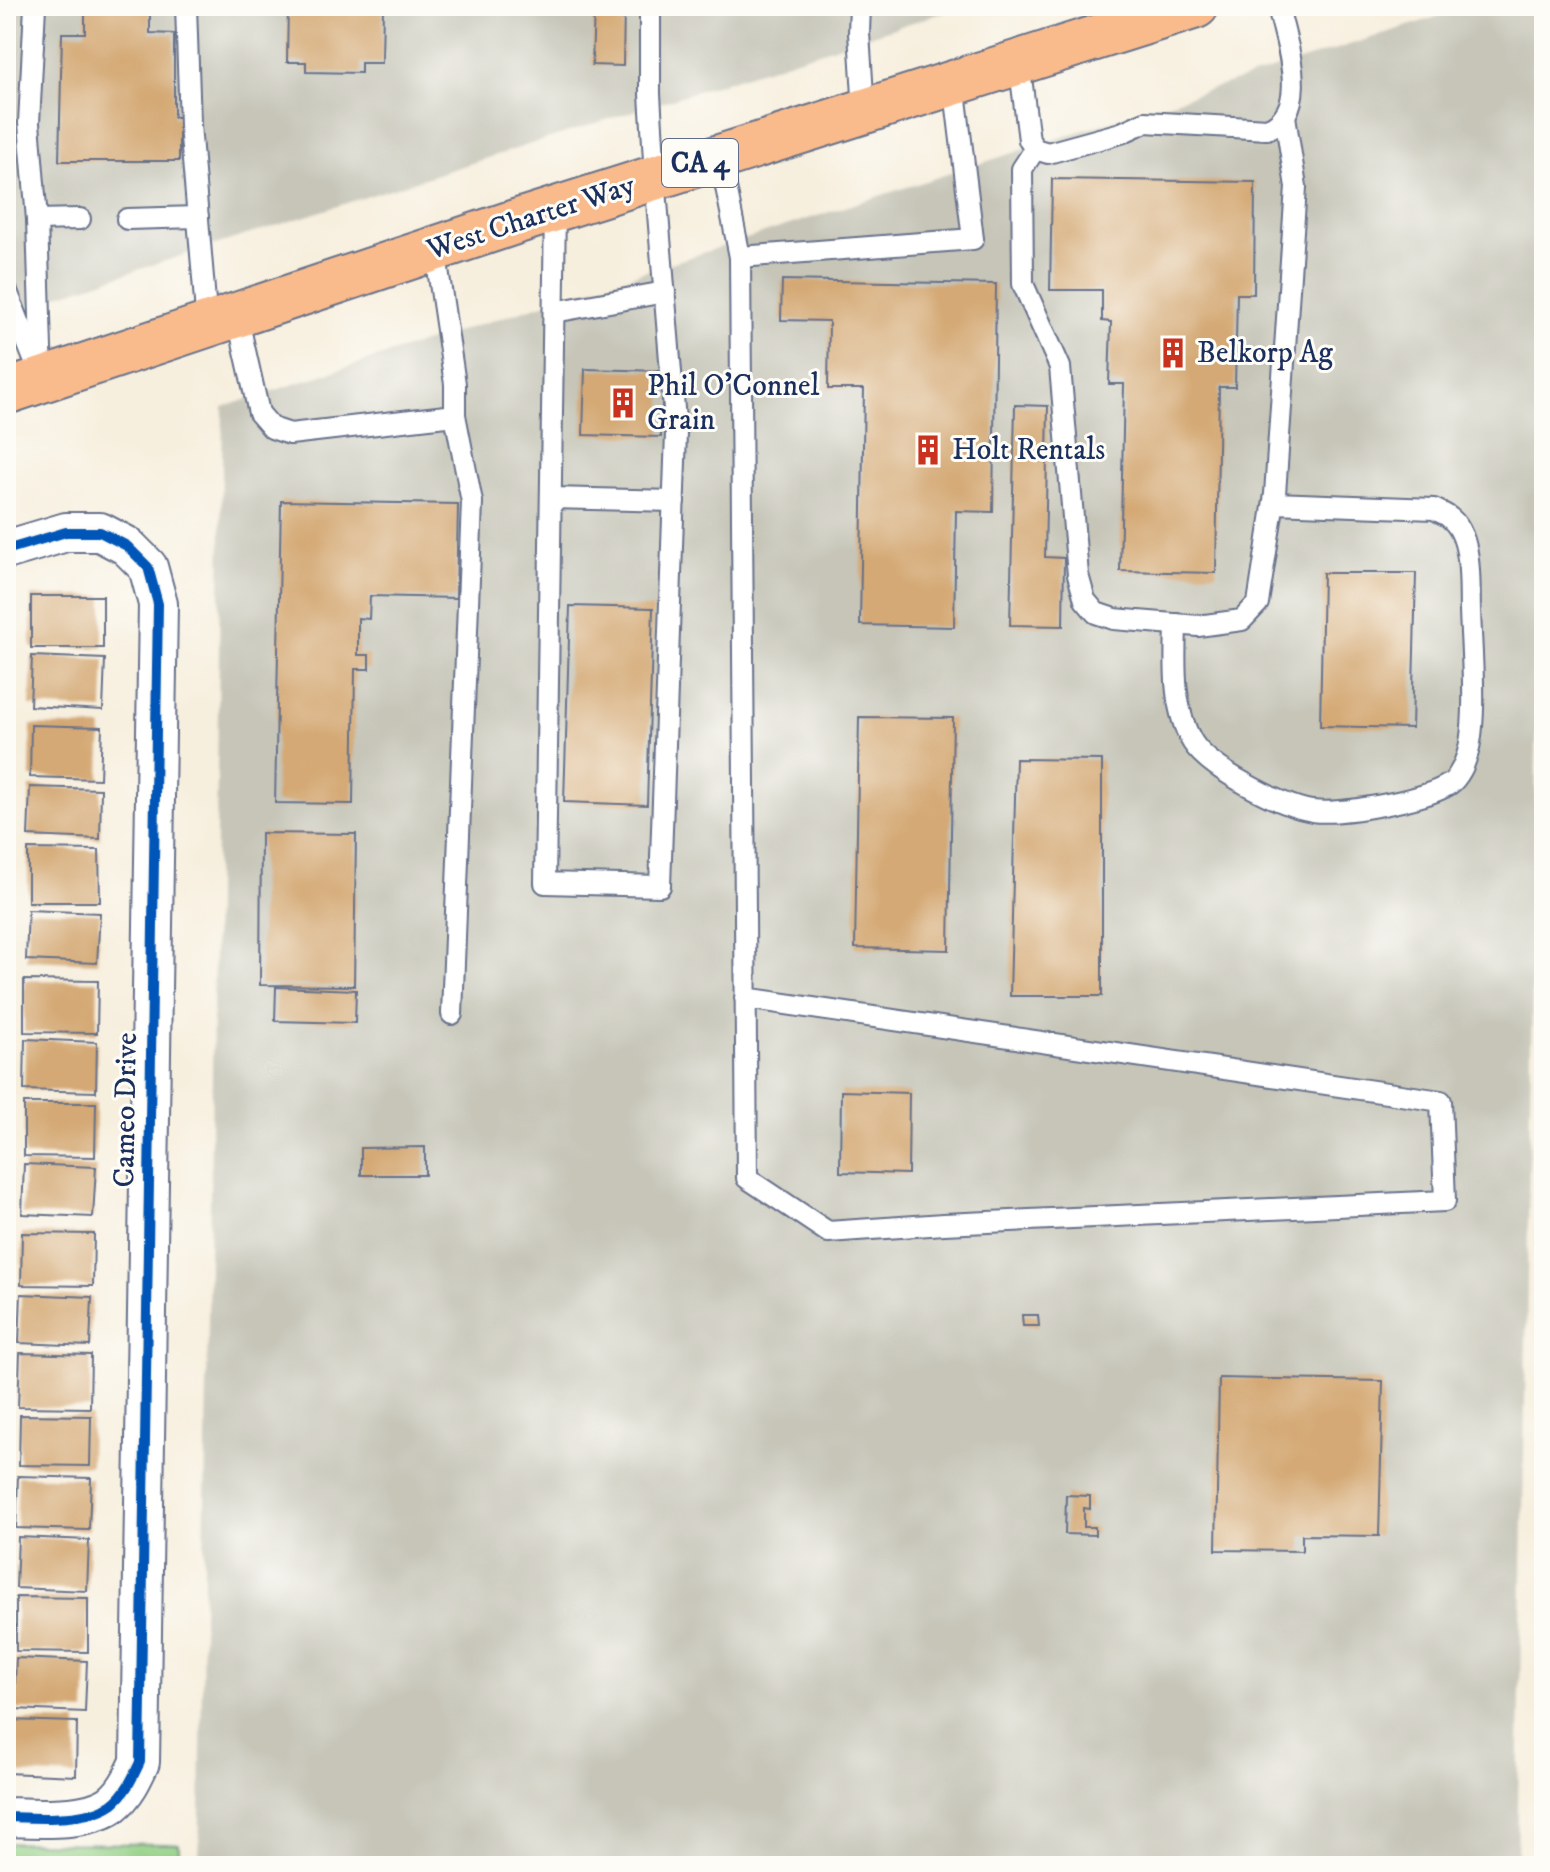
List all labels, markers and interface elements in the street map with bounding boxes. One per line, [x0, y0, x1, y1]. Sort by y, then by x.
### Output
road number: CA 4 [662, 139, 738, 187]
street label: West Charter Way [421, 167, 640, 269]
place label: Belkorp Ag [1197, 335, 1333, 372]
building icon: Belkorp Ag [1156, 336, 1190, 370]
place label: Phil O'Connel Grain [647, 368, 819, 439]
building icon: Phil O'Connel Grain [606, 386, 640, 420]
place label: Holt Rentals [952, 432, 1105, 469]
building icon: Holt Rentals [911, 433, 945, 467]
street label: Cameo Drive [106, 1032, 146, 1188]

